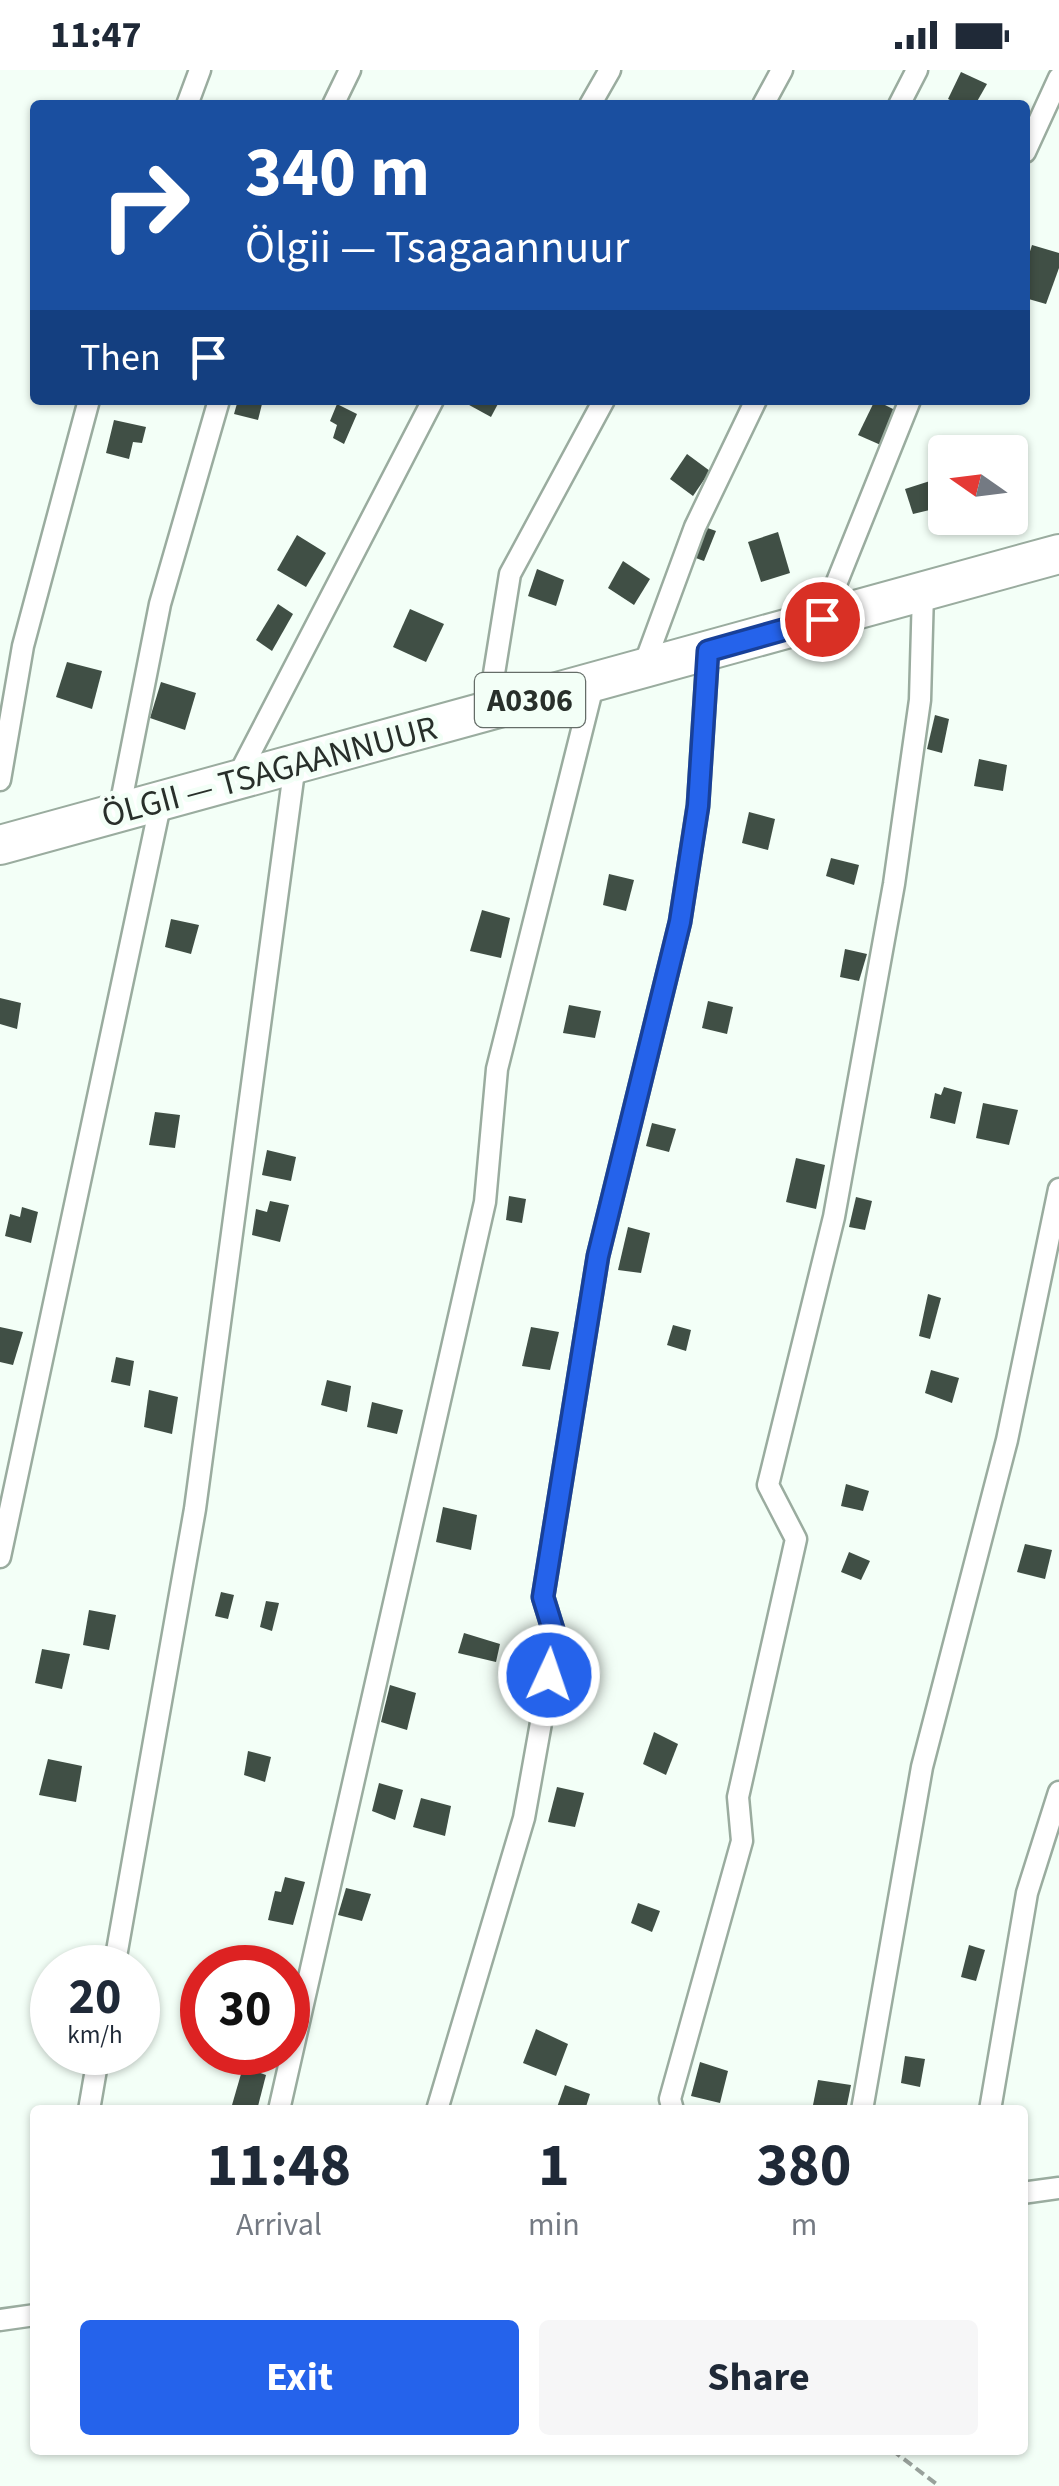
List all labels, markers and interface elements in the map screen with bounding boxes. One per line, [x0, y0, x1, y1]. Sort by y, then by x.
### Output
text: 11:47 [50, 8, 142, 62]
text: 340 m [245, 123, 430, 223]
icon: right [80, 140, 210, 270]
text: Ölgii — Tsagaannuur [245, 216, 629, 280]
icon: arrive [181, 330, 236, 385]
text: Then [80, 331, 161, 385]
north arrow [928, 435, 1028, 535]
map controls [928, 435, 1028, 535]
pin [780, 577, 865, 662]
icon: arrive [795, 592, 850, 647]
road number: A0306 [475, 673, 585, 727]
street label: ÖLGII — TSAGAANNUUR [96, 703, 443, 841]
position arrow [497, 1623, 601, 1727]
speed limit sign: 30 [180, 1945, 310, 2075]
text: 20 [69, 1962, 121, 2033]
text: km/h [67, 2017, 123, 2053]
text: 11:48 [207, 2124, 351, 2209]
text: 1 [538, 2124, 570, 2209]
text: 380 [756, 2124, 851, 2209]
text: Arrival [236, 2202, 322, 2248]
text: min [528, 2202, 580, 2248]
text: m [791, 2202, 817, 2248]
button: Exit [80, 2320, 519, 2435]
button: Share [539, 2320, 978, 2435]

